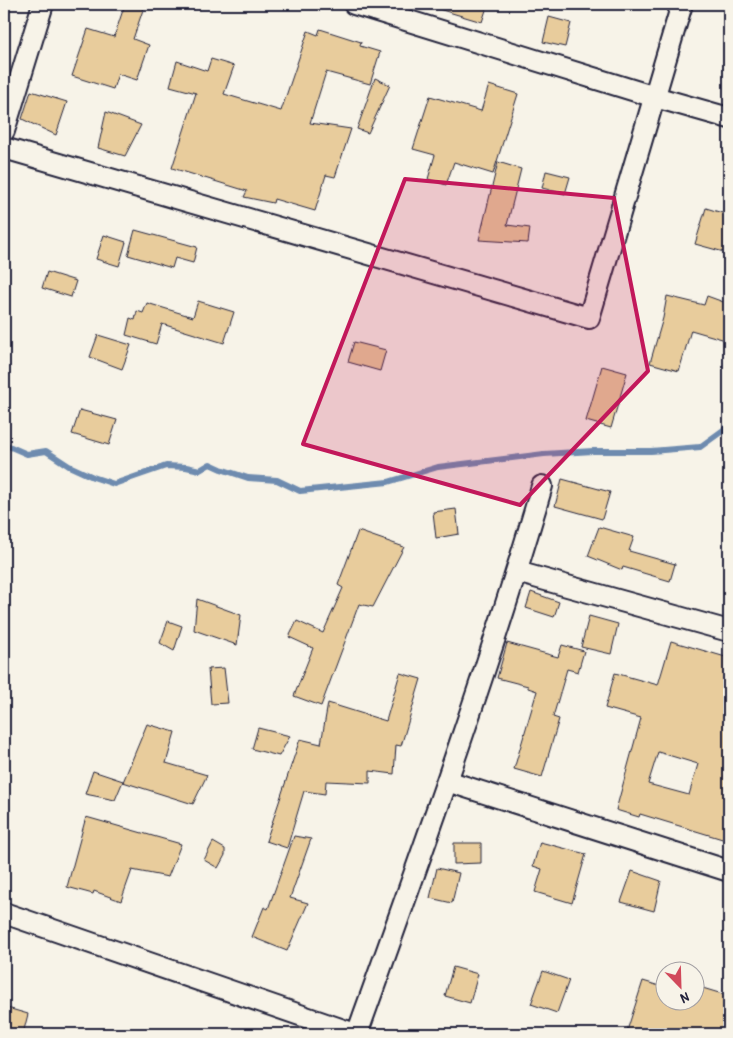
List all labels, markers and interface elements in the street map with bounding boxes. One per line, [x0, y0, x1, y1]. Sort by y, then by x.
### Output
north arrow [656, 960, 706, 1010]
text: N [678, 988, 692, 1009]

